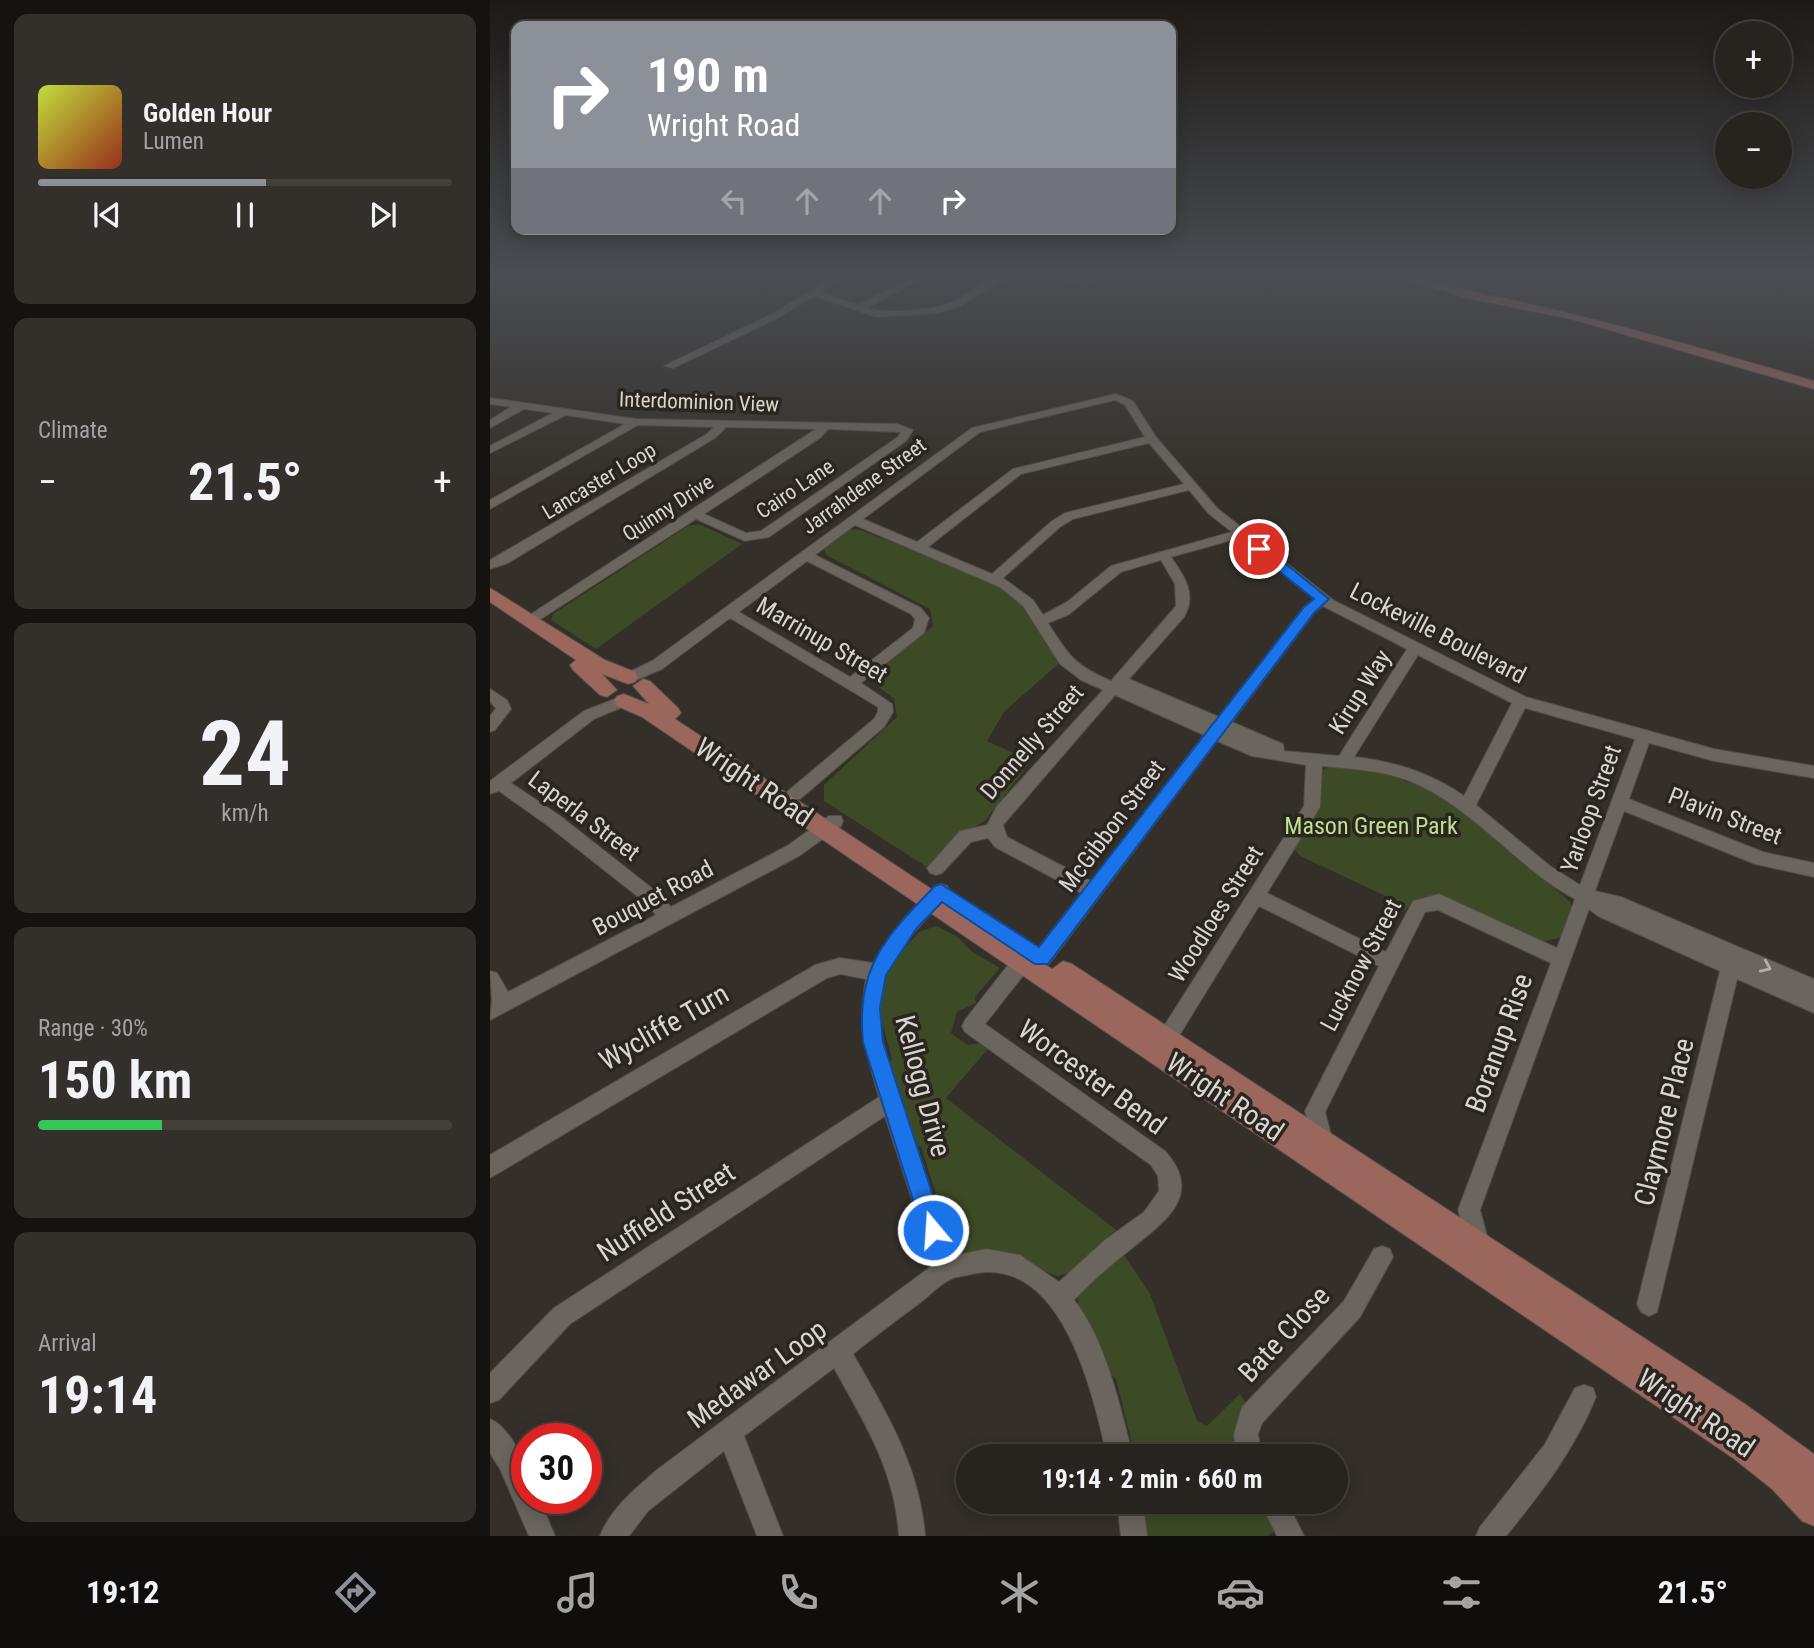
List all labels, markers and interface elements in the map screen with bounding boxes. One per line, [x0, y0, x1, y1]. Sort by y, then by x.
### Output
map controls [1715, 21, 1792, 189]
button: + [1715, 21, 1792, 98]
text: 190 m [647, 47, 769, 104]
icon: right [532, 49, 623, 140]
text: Golden Hour [143, 98, 272, 128]
text: Wright Road [647, 106, 800, 144]
button: − [1715, 112, 1792, 189]
text: Lumen [143, 128, 204, 155]
icon: left [715, 182, 753, 220]
icon: ahead [788, 182, 826, 220]
icon: ahead [861, 182, 899, 220]
icon: right [934, 182, 972, 220]
icon: previous [88, 196, 126, 234]
icon: pause [226, 196, 264, 234]
icon: next [364, 196, 402, 234]
street label: Interdominion View [619, 387, 780, 417]
text: Climate [38, 417, 108, 444]
street label: Jarrahdene Street [797, 433, 931, 539]
street label: Lancaster Loop [538, 438, 660, 524]
text: 21.5° [188, 452, 302, 513]
street label: Cairo Lane [752, 454, 838, 524]
text: − [38, 460, 57, 504]
text: + [433, 460, 452, 504]
street label: Quinny Drive [618, 470, 718, 546]
pin [1229, 519, 1289, 579]
icon: arrive [1240, 530, 1278, 568]
street label: Lockeville Boulevard [1345, 577, 1531, 689]
street label: Marrinup Street [752, 591, 892, 689]
street label: Kirup Way [1323, 645, 1397, 739]
street label: Donnelly Street [975, 679, 1089, 805]
text: 24 [199, 701, 291, 807]
street label: Wright Road [689, 731, 819, 833]
street label: Yarloop Street [1555, 741, 1627, 877]
street label: McGibbon Street [1053, 754, 1171, 898]
street label: Laperla Street [523, 765, 645, 867]
street label: Plavin Street [1664, 782, 1786, 850]
text: km/h [221, 800, 269, 827]
park label: Mason Green Park [1284, 812, 1458, 840]
street label: Woodloes Street [1163, 841, 1269, 987]
street label: Bouquet Road [588, 855, 718, 941]
street label: Lucknow Street [1315, 894, 1407, 1036]
one-way arrow [1759, 959, 1771, 973]
street label: Boranup Rise [1459, 969, 1539, 1117]
street label: Wycliffe Turn [593, 977, 735, 1077]
street label: Kellogg Drive [888, 1012, 958, 1160]
street label: Worcester Bend [1012, 1012, 1172, 1142]
text: Range · 30% [38, 1015, 148, 1042]
street label: Claymore Place [1627, 1035, 1701, 1209]
street label: Wright Road [1160, 1046, 1290, 1148]
text: 150 km [38, 1050, 192, 1111]
street label: Nuffield Street [591, 1155, 741, 1269]
position arrow [896, 1193, 970, 1267]
street label: Bate Close [1231, 1279, 1337, 1389]
street label: Medawar Loop [681, 1313, 833, 1435]
text: Arrival [38, 1330, 97, 1357]
street label: Wright Road [1631, 1362, 1761, 1464]
text: 19:14 [38, 1365, 157, 1426]
speed limit sign: 30 [511, 1423, 602, 1514]
text: 19:14 · 2 min · 660 m [1042, 1464, 1262, 1494]
icon: directions [331, 1568, 380, 1617]
icon: music [553, 1568, 602, 1617]
icon: phone [774, 1568, 823, 1617]
icon: climate [995, 1568, 1044, 1617]
icon: car [1216, 1568, 1265, 1617]
icon: filters [1437, 1568, 1486, 1617]
text: 19:12 [86, 1573, 159, 1611]
text: 21.5° [1658, 1573, 1728, 1611]

